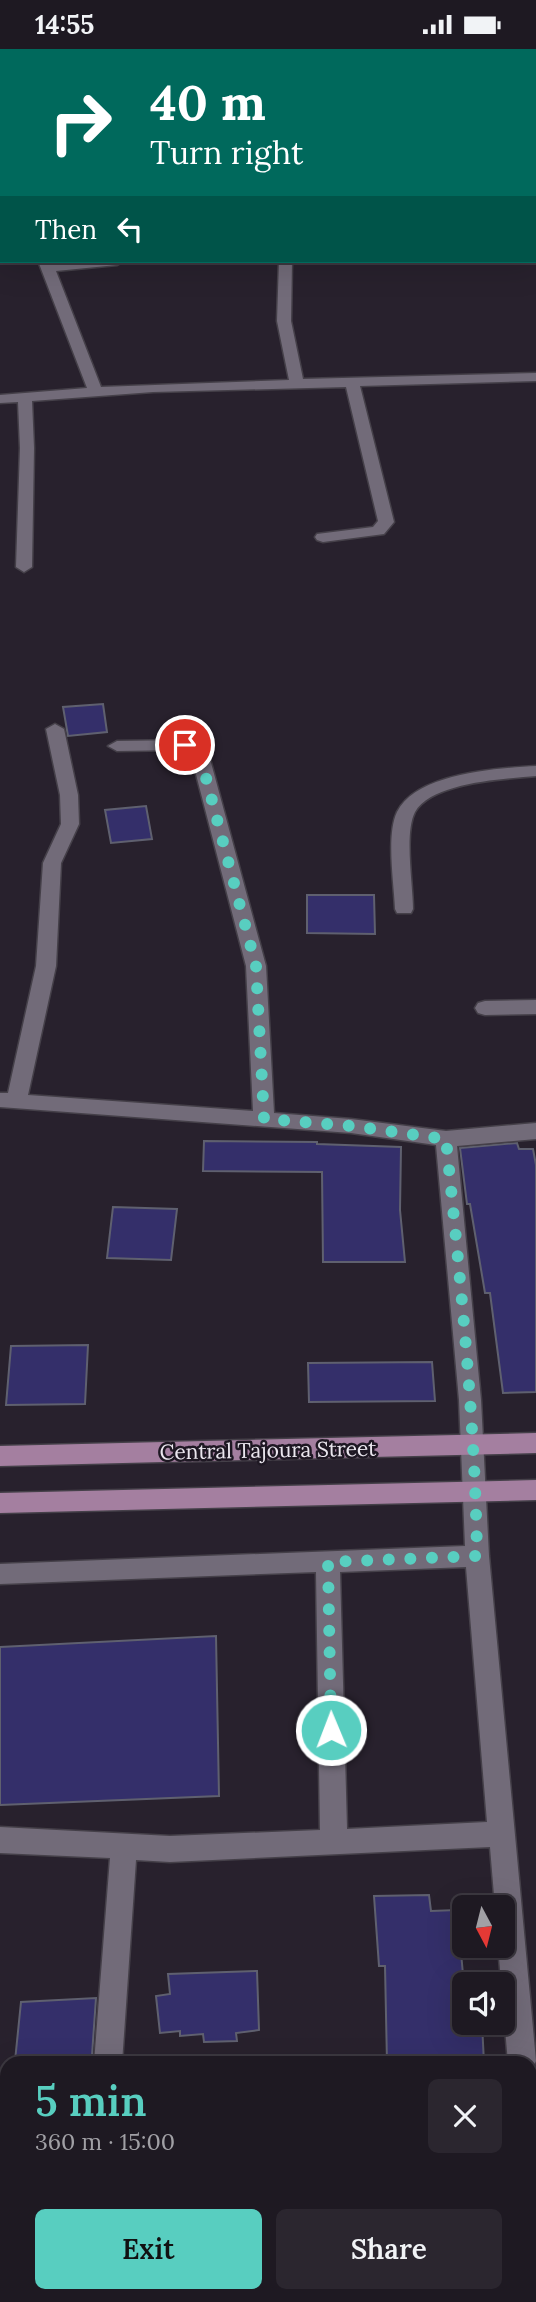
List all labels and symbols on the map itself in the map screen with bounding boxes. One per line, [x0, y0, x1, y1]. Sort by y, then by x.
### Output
pin [155, 715, 215, 775]
street label: Central Tajoura Street [159, 1435, 377, 1465]
position arrow [294, 1693, 368, 1767]
north arrow [452, 1895, 514, 1958]

